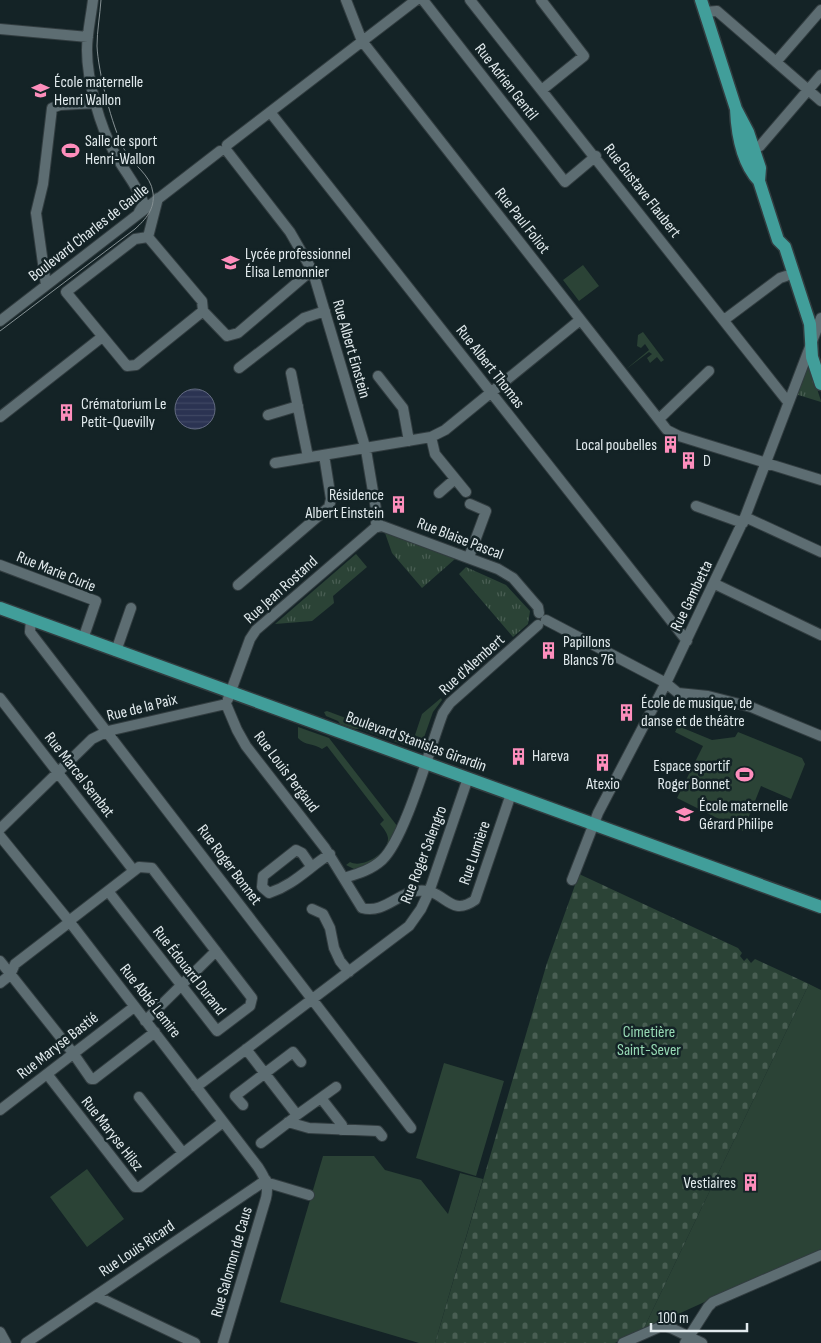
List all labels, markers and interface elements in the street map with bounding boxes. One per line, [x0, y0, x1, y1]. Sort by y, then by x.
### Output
street label: Rue Adrien Gentil [470, 40, 542, 124]
place label: École maternelle Henri Wallon [54, 73, 143, 110]
school or university icon: École maternelle Henri Wallon [30, 81, 50, 101]
place label: Salle de sport Henri-Wallon [85, 132, 157, 169]
sports icon: Salle de sport Henri-Wallon [61, 140, 81, 160]
street label: Rue Gustave Flaubert [599, 140, 685, 242]
street label: Boulevard Charles de Gaulle [25, 180, 153, 286]
street label: Rue Paul Foliot [490, 184, 554, 258]
place label: Lycée professionnel Élisa Lemonnier [245, 245, 351, 282]
school or university icon: Lycée professionnel Élisa Lemonnier [221, 253, 241, 273]
street label: Rue Albert Einstein [328, 298, 374, 400]
street label: Rue Albert Thomas [452, 322, 529, 413]
place label: Crématorium Le Petit-Quevilly [81, 395, 167, 432]
building icon: Crématorium Le Petit-Quevilly [57, 403, 77, 423]
building icon: Local poubelles [661, 435, 681, 455]
place label: Local poubelles [576, 436, 657, 455]
building icon: D [679, 451, 699, 471]
place label: D [703, 452, 711, 471]
place label: Résidence Albert Einstein [305, 486, 384, 523]
building icon: Résidence Albert Einstein [388, 494, 408, 514]
street label: Rue Blaise Pascal [414, 514, 506, 564]
street label: Rue Marie Curie [14, 548, 98, 596]
street label: Rue Jean Rostand [240, 552, 322, 628]
street label: Rue Gambetta [667, 558, 717, 634]
street label: Rue d'Alembert [435, 631, 509, 699]
place label: Papillons Blancs 76 [563, 633, 614, 670]
building icon: Papillons Blancs 76 [539, 641, 559, 661]
street label: Rue de la Paix [105, 690, 179, 726]
place label: École de musique, de danse et de théâtre [641, 694, 752, 731]
building icon: École de musique, de danse et de théâtre [617, 702, 637, 722]
street label: Boulevard Stanislas Girardin [343, 708, 489, 776]
street label: Rue Louis Pergaud [249, 728, 323, 816]
street label: Rue Marcel Sembat [40, 729, 118, 821]
building icon: Hareva [508, 746, 528, 766]
place label: Hareva [532, 747, 569, 766]
building icon: Atexio [593, 752, 613, 772]
place label: Espace sportif Roger Bonnet [653, 757, 730, 794]
sports icon: Espace sportif Roger Bonnet [734, 765, 754, 785]
place label: Atexio [585, 775, 620, 794]
place label: École maternelle Gérard Philipe [699, 797, 788, 834]
street label: Rue Roger Salengro [397, 803, 451, 907]
school or university icon: École maternelle Gérard Philipe [675, 805, 695, 825]
street label: Rue Lumière [455, 819, 495, 887]
street label: Rue Roger Bonnet [193, 821, 265, 909]
street label: Rue Édouard Durand [148, 923, 230, 1019]
street label: Rue Abbé Lemire [115, 960, 185, 1042]
street label: Rue Maryse Bastié [14, 1008, 102, 1084]
park label: Cimetière Saint-Sever [617, 1023, 681, 1060]
street label: Rue Maryse Hilsz [77, 1093, 147, 1175]
building icon: Vestiaires [740, 1173, 760, 1193]
place label: Vestiaires [684, 1174, 736, 1193]
street label: Rue Salomon de Caus [207, 1204, 257, 1319]
street label: Rue Louis Ricard [96, 1217, 178, 1281]
scale bar [651, 1300, 747, 1332]
text: 100 m [658, 1309, 689, 1328]

